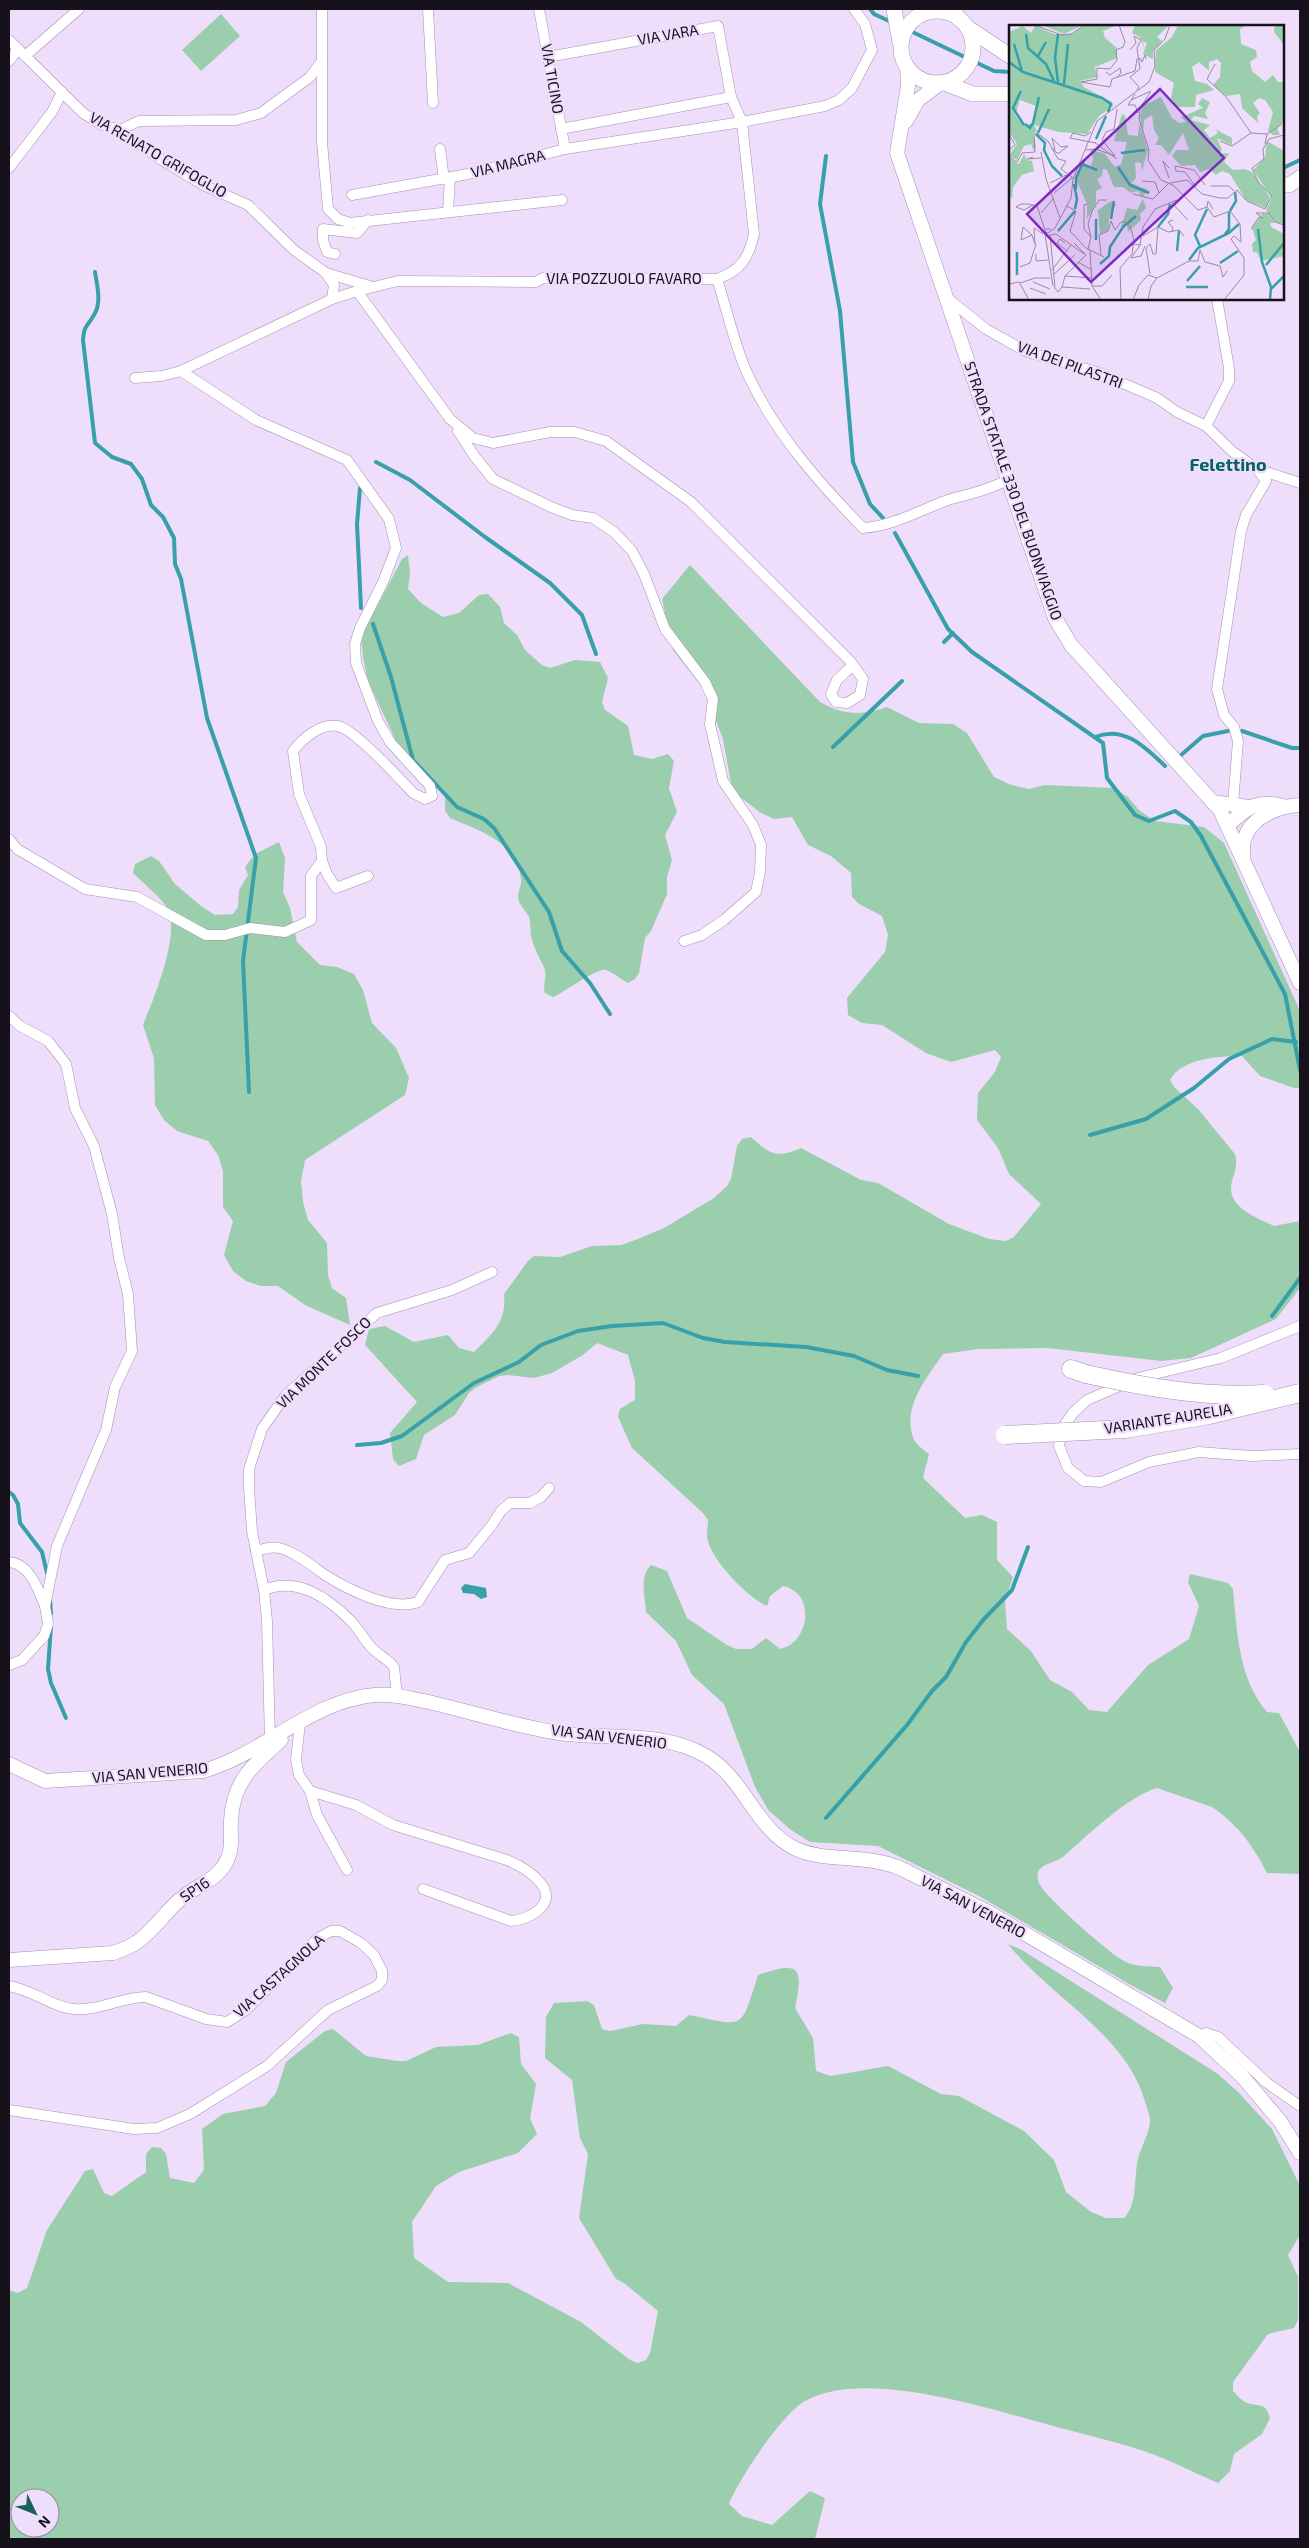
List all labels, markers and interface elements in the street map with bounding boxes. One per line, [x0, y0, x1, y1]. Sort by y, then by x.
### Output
street label: VIA VARA [636, 20, 700, 48]
inset map [1009, 25, 1284, 300]
street label: VIA TICINO [538, 42, 568, 115]
street label: VIA RENATO GRIFOGLIO [87, 107, 230, 201]
street label: VIA MAGRA [469, 145, 547, 181]
street label: VIA POZZUOLO FAVARO [546, 269, 702, 287]
street label: VIA DEI PILASTRI [1015, 337, 1126, 392]
street label: STRADA STATALE 330 DEL BUONVIAGGIO [961, 359, 1067, 622]
district label: Felettino [1189, 453, 1267, 475]
street label: VIA MONTE FOSCO [272, 1313, 374, 1412]
street label: VARIANTE AURELIA [1103, 1399, 1234, 1437]
street label: VIA SAN VENERIO [550, 1720, 668, 1752]
street label: VIA SAN VENERIO [91, 1758, 209, 1786]
street label: VIA SAN VENERIO [918, 1871, 1029, 1941]
street label: SP16 [176, 1873, 213, 1906]
street label: VIA CASTAGNOLA [229, 1929, 328, 2021]
north arrow [10, 2488, 60, 2538]
text: N [35, 2513, 55, 2532]

